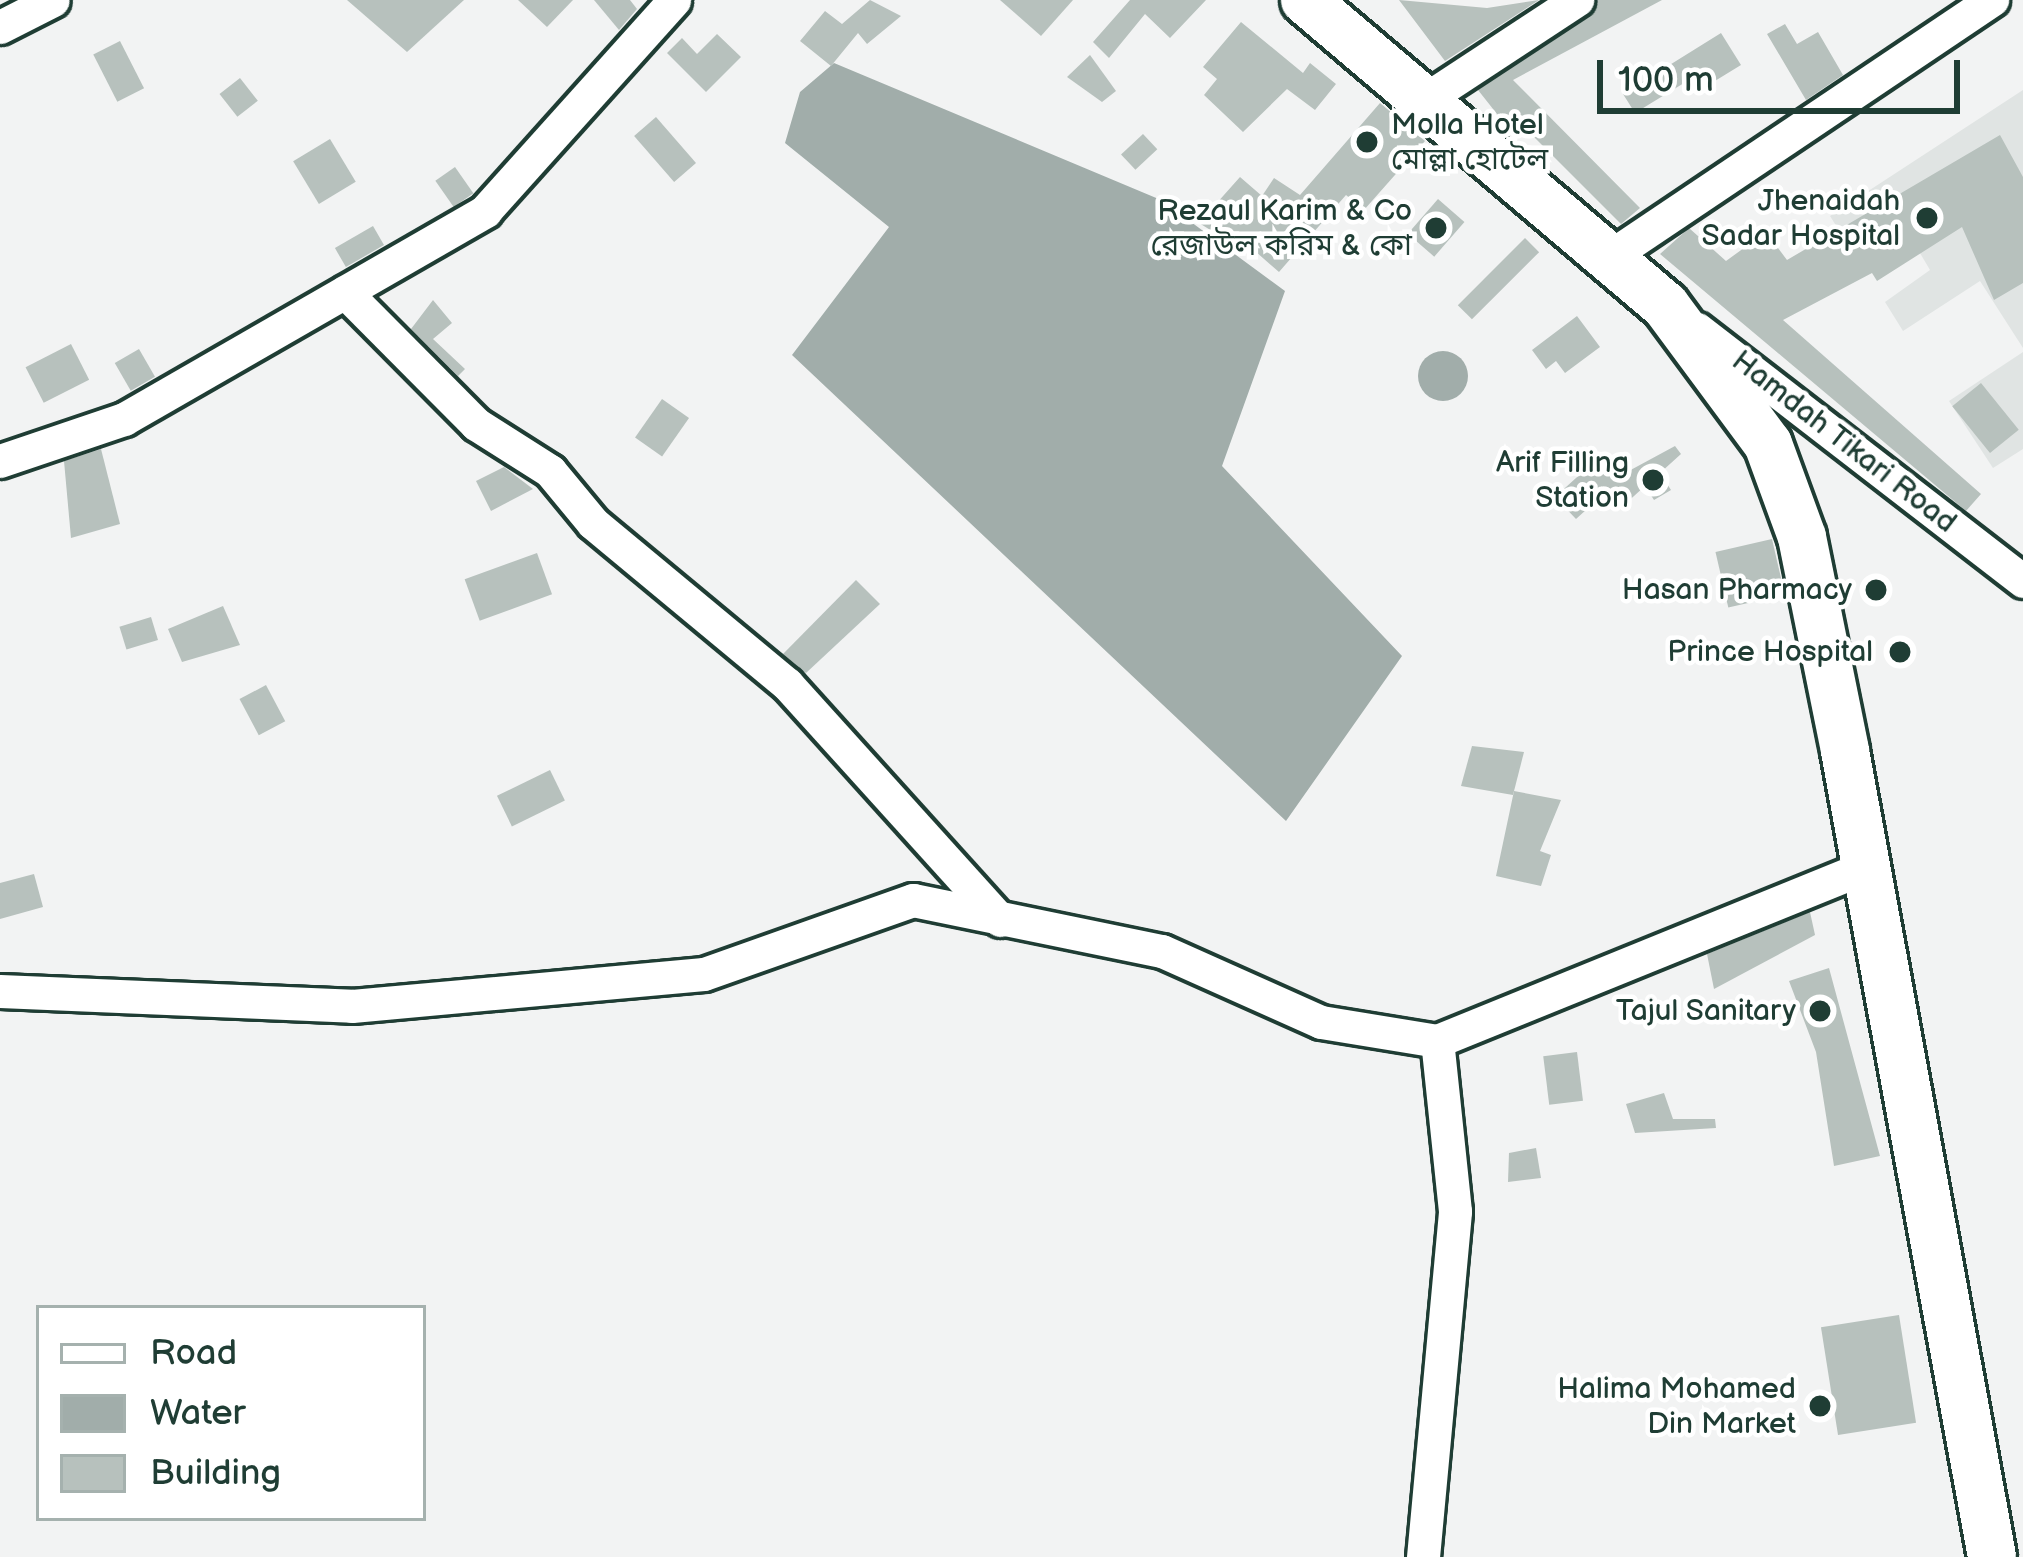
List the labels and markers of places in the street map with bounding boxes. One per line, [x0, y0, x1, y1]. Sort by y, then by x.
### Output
place label: Molla Hotel মোল্লা হোটেল [1391, 107, 1548, 178]
marker: Molla Hotel মোল্লা হোটেল [1354, 129, 1380, 155]
place label: Jhenaidah Sadar Hospital [1702, 183, 1900, 254]
place label: Rezaul Karim & Co রেজাউল করিম & কো [1151, 193, 1412, 264]
marker: Jhenaidah Sadar Hospital [1911, 202, 1943, 234]
marker: Rezaul Karim & Co রেজাউল করিম & কো [1423, 215, 1449, 241]
place label: Arif Filling Station [1496, 445, 1629, 516]
marker: Arif Filling Station [1640, 467, 1666, 493]
place label: Hasan Pharmacy [1622, 572, 1852, 608]
marker: Hasan Pharmacy [1863, 577, 1889, 603]
place label: Prince Hospital [1667, 634, 1873, 670]
marker: Prince Hospital [1884, 636, 1916, 668]
place label: Tajul Sanitary [1615, 993, 1796, 1029]
marker: Tajul Sanitary [1807, 998, 1833, 1024]
place label: Halima Mohamed Din Market [1557, 1371, 1796, 1442]
marker: Halima Mohamed Din Market [1807, 1393, 1833, 1419]

